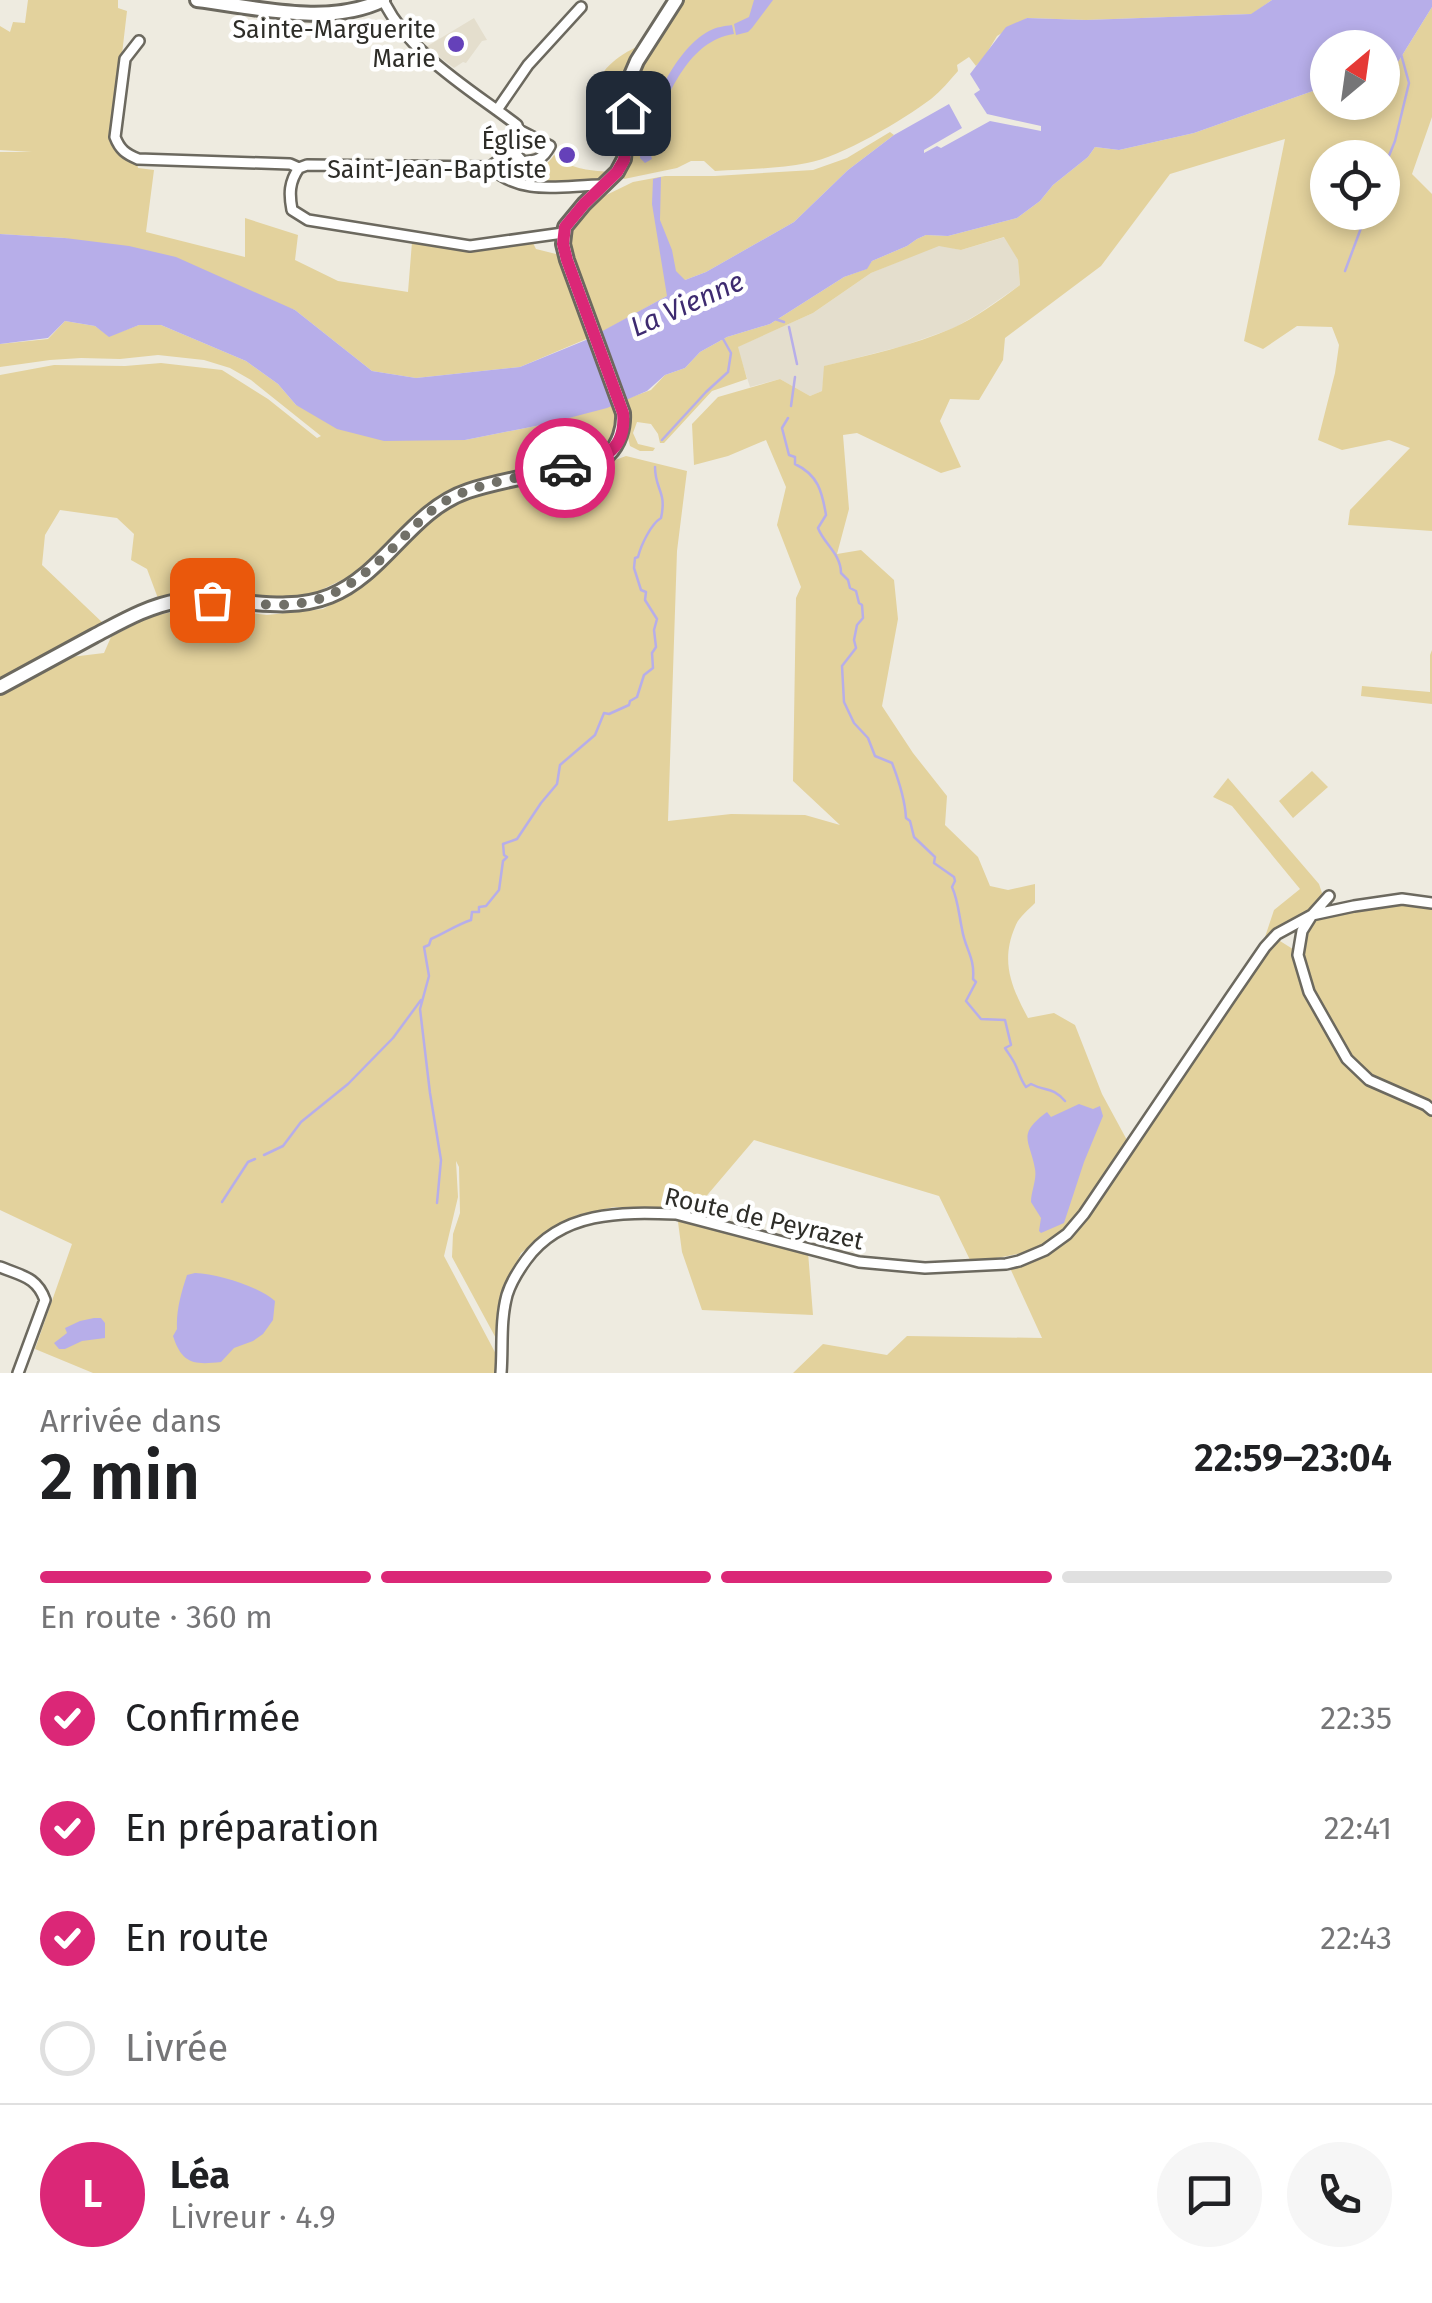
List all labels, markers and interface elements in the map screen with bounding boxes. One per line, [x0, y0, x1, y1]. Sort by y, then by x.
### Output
place label: Sainte-Marguerite Marie [232, 15, 436, 74]
north arrow [1310, 30, 1400, 120]
map controls [1310, 30, 1400, 230]
marker: Sainte-Marguerite Marie [445, 33, 467, 55]
pin [586, 71, 671, 156]
icon: home [601, 86, 656, 141]
place label: Église Saint-Jean-Baptiste [327, 125, 547, 185]
button: locate [1310, 140, 1400, 230]
marker: Église Saint-Jean-Baptiste [556, 144, 578, 166]
water label: La Vienne [625, 264, 749, 344]
courier [515, 418, 615, 518]
icon: car [538, 441, 593, 496]
pin [170, 558, 255, 643]
icon: bag [185, 573, 240, 628]
street label: Route de Peyrazet [662, 1182, 867, 1257]
text: Arrivée dans [40, 1402, 221, 1440]
text: 22:59–23:04 [1194, 1435, 1392, 1481]
text: 2 min [40, 1438, 200, 1516]
text: En route · 360 m [40, 1598, 273, 1636]
icon: check [40, 1691, 95, 1746]
text: Confirmée [125, 1695, 301, 1741]
text: 22:35 [1320, 1699, 1392, 1737]
icon: check [40, 1801, 95, 1856]
text: En préparation [125, 1805, 380, 1851]
text: 22:41 [1324, 1809, 1392, 1847]
icon: check [40, 1911, 95, 1966]
text: En route [125, 1915, 269, 1961]
text: 22:43 [1320, 1919, 1392, 1957]
text: Livrée [125, 2025, 228, 2071]
button: chat [1157, 2142, 1262, 2247]
button: phone [1287, 2142, 1392, 2247]
text: Léa [170, 2152, 230, 2198]
text: L [83, 2171, 102, 2217]
text: Livreur · 4.9 [170, 2198, 336, 2236]

